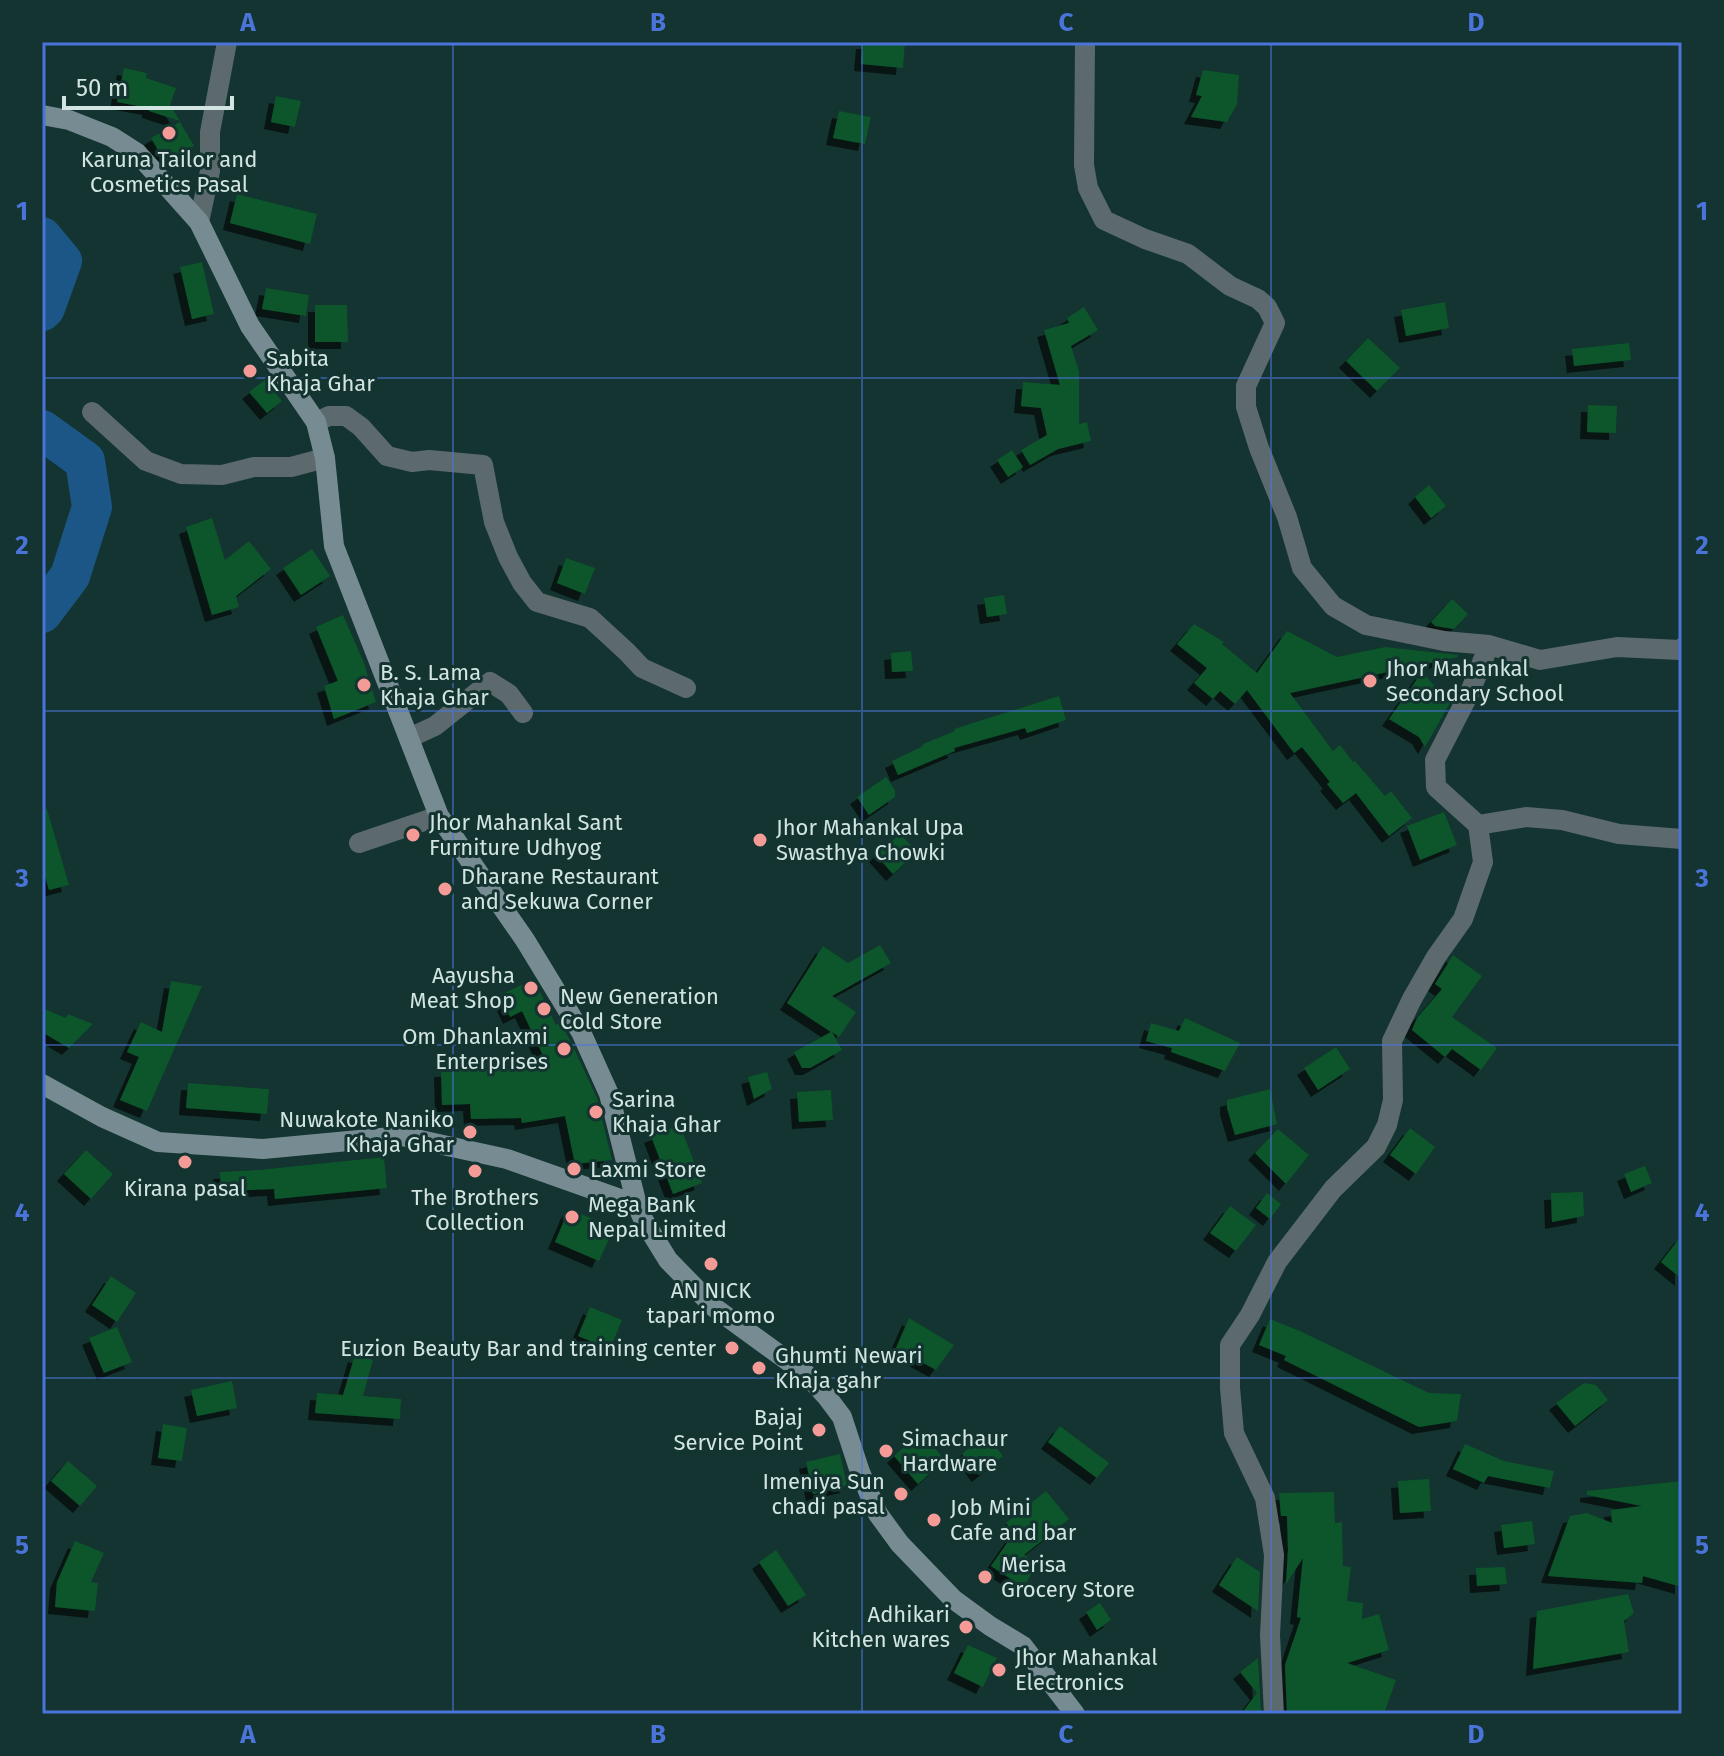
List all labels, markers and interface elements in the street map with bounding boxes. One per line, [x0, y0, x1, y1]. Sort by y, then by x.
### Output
text: A [239, 7, 256, 38]
text: B [650, 7, 666, 38]
text: C [1059, 7, 1074, 38]
text: D [1468, 7, 1485, 38]
scale bar [64, 60, 232, 110]
text: 50 m [76, 74, 128, 102]
marker: Karuna Tailor and Cosmetics Pasal [160, 124, 178, 142]
place label: Karuna Tailor and Cosmetics Pasal [81, 146, 257, 198]
text: 1 [16, 196, 28, 227]
text: 1 [1696, 196, 1708, 227]
place label: Sabita Khaja Ghar [266, 345, 375, 397]
marker: Sabita Khaja Ghar [241, 362, 259, 380]
text: 2 [15, 530, 29, 561]
text: 2 [1695, 530, 1709, 561]
place label: Jhor Mahankal Secondary School [1386, 655, 1564, 707]
place label: B. S. Lama Khaja Ghar [380, 659, 489, 711]
marker: Jhor Mahankal Secondary School [1361, 672, 1379, 690]
marker: B. S. Lama Khaja Ghar [355, 676, 373, 694]
place label: Jhor Mahankal Sant Furniture Udhyog [429, 809, 622, 861]
place label: Jhor Mahankal Upa Swasthya Chowki [776, 814, 964, 866]
marker: Jhor Mahankal Sant Furniture Udhyog [404, 826, 422, 844]
marker: Jhor Mahankal Upa Swasthya Chowki [751, 831, 769, 849]
text: 3 [14, 863, 29, 894]
place label: Dharane Restaurant and Sekuwa Corner [461, 863, 659, 915]
text: 3 [1694, 863, 1709, 894]
marker: Dharane Restaurant and Sekuwa Corner [436, 880, 454, 898]
place label: Aayusha Meat Shop [410, 962, 515, 1014]
marker: Aayusha Meat Shop [522, 979, 540, 997]
place label: New Generation Cold Store [560, 983, 719, 1035]
marker: New Generation Cold Store [535, 1000, 553, 1018]
place label: Om Dhanlaxmi Enterprises [402, 1023, 548, 1075]
marker: Om Dhanlaxmi Enterprises [555, 1040, 573, 1058]
place label: Sarina Khaja Ghar [612, 1086, 721, 1138]
marker: Sarina Khaja Ghar [587, 1103, 605, 1121]
place label: Nuwakote Naniko Khaja Ghar [279, 1106, 455, 1158]
marker: Nuwakote Naniko Khaja Ghar [461, 1123, 479, 1141]
marker: Kirana pasal [176, 1153, 194, 1171]
place label: Laxmi Store [590, 1156, 707, 1183]
marker: Laxmi Store [565, 1160, 583, 1178]
marker: The Brothers Collection [466, 1162, 484, 1180]
place label: Kirana pasal [124, 1175, 246, 1202]
place label: The Brothers Collection [411, 1184, 539, 1236]
place label: Mega Bank Nepal Limited [588, 1191, 727, 1243]
text: 4 [15, 1197, 30, 1228]
text: 4 [1695, 1197, 1710, 1228]
marker: Mega Bank Nepal Limited [563, 1208, 581, 1226]
marker: AN NICK tapari momo [702, 1255, 720, 1273]
place label: AN NICK tapari momo [647, 1277, 775, 1329]
place label: Euzion Beauty Bar and training center [340, 1335, 717, 1362]
marker: Euzion Beauty Bar and training center [723, 1339, 741, 1357]
place label: Ghumti Newari Khaja gahr [775, 1342, 923, 1394]
marker: Ghumti Newari Khaja gahr [750, 1359, 768, 1377]
place label: Bajaj Service Point [674, 1404, 803, 1456]
marker: Bajaj Service Point [810, 1421, 828, 1439]
place label: Simachaur Hardware [902, 1425, 1008, 1477]
marker: Simachaur Hardware [877, 1442, 895, 1460]
place label: Imeniya Sun chadi pasal [763, 1468, 885, 1520]
marker: Imeniya Sun chadi pasal [892, 1485, 910, 1503]
place label: Job Mini Cafe and bar [950, 1494, 1077, 1546]
marker: Job Mini Cafe and bar [925, 1511, 943, 1529]
text: 5 [15, 1530, 29, 1561]
text: 5 [1695, 1530, 1709, 1561]
place label: Merisa Grocery Store [1001, 1551, 1135, 1603]
marker: Merisa Grocery Store [976, 1568, 994, 1586]
place label: Adhikari Kitchen wares [812, 1601, 950, 1653]
marker: Adhikari Kitchen wares [957, 1618, 975, 1636]
place label: Jhor Mahankal Electronics [1015, 1644, 1158, 1696]
marker: Jhor Mahankal Electronics [990, 1661, 1008, 1679]
text: A [239, 1719, 256, 1750]
text: B [650, 1719, 666, 1750]
text: C [1059, 1719, 1074, 1750]
text: D [1468, 1719, 1485, 1750]

